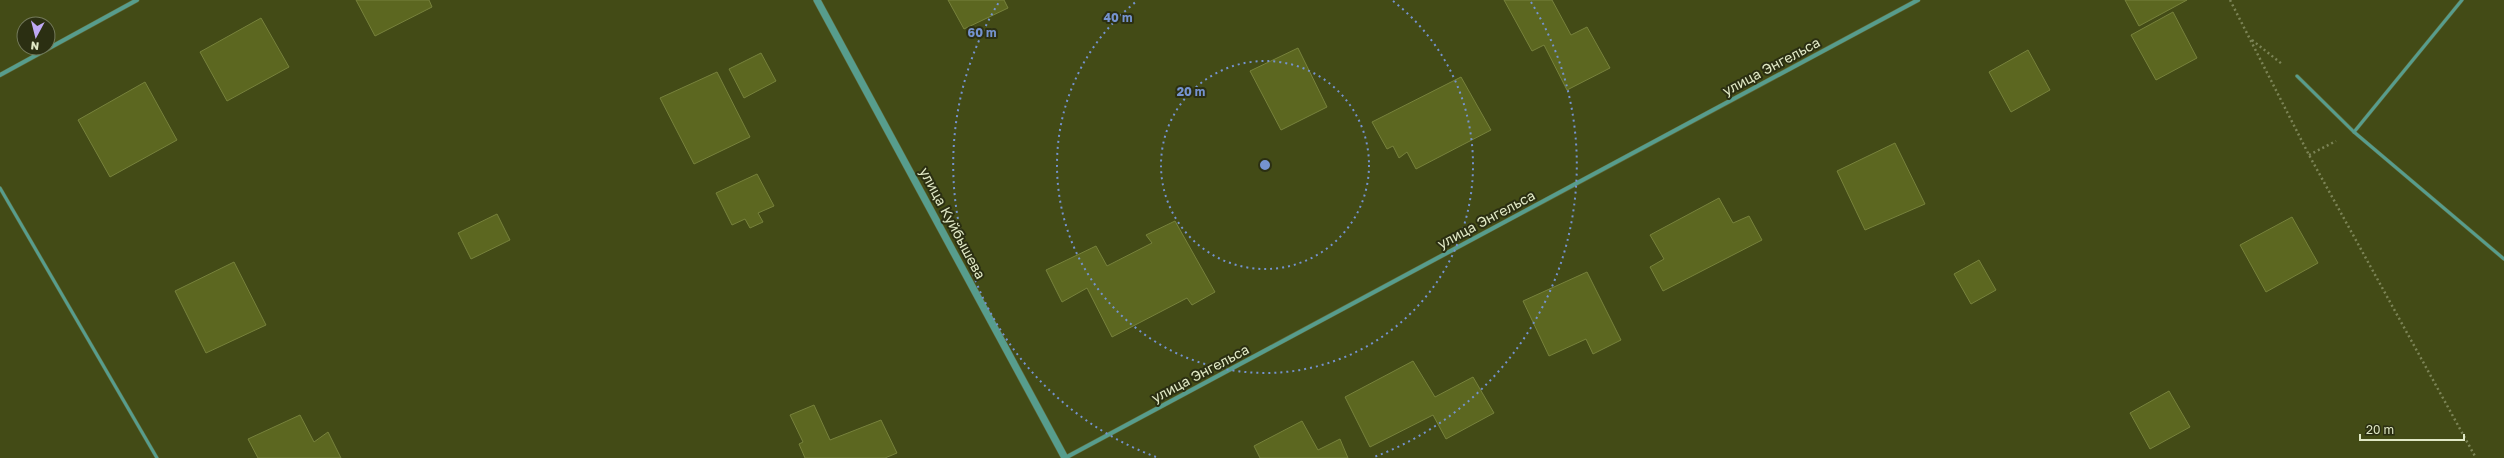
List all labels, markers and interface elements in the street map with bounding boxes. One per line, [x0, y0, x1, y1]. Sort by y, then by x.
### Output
text: 40 m [1104, 10, 1132, 25]
north arrow [16, 16, 56, 56]
text: 60 m [968, 25, 996, 40]
street label: улица Энгельса [1719, 33, 1823, 99]
text: N [30, 39, 40, 53]
text: 20 m [1177, 84, 1205, 99]
centre of rings [1258, 158, 1272, 172]
street label: улица Куйбышева [916, 164, 990, 282]
street label: улица Энгельса [1434, 186, 1538, 252]
street label: улица Энгельса [1148, 340, 1252, 406]
scale bar [2360, 416, 2464, 442]
text: 20 m [2366, 422, 2394, 437]

